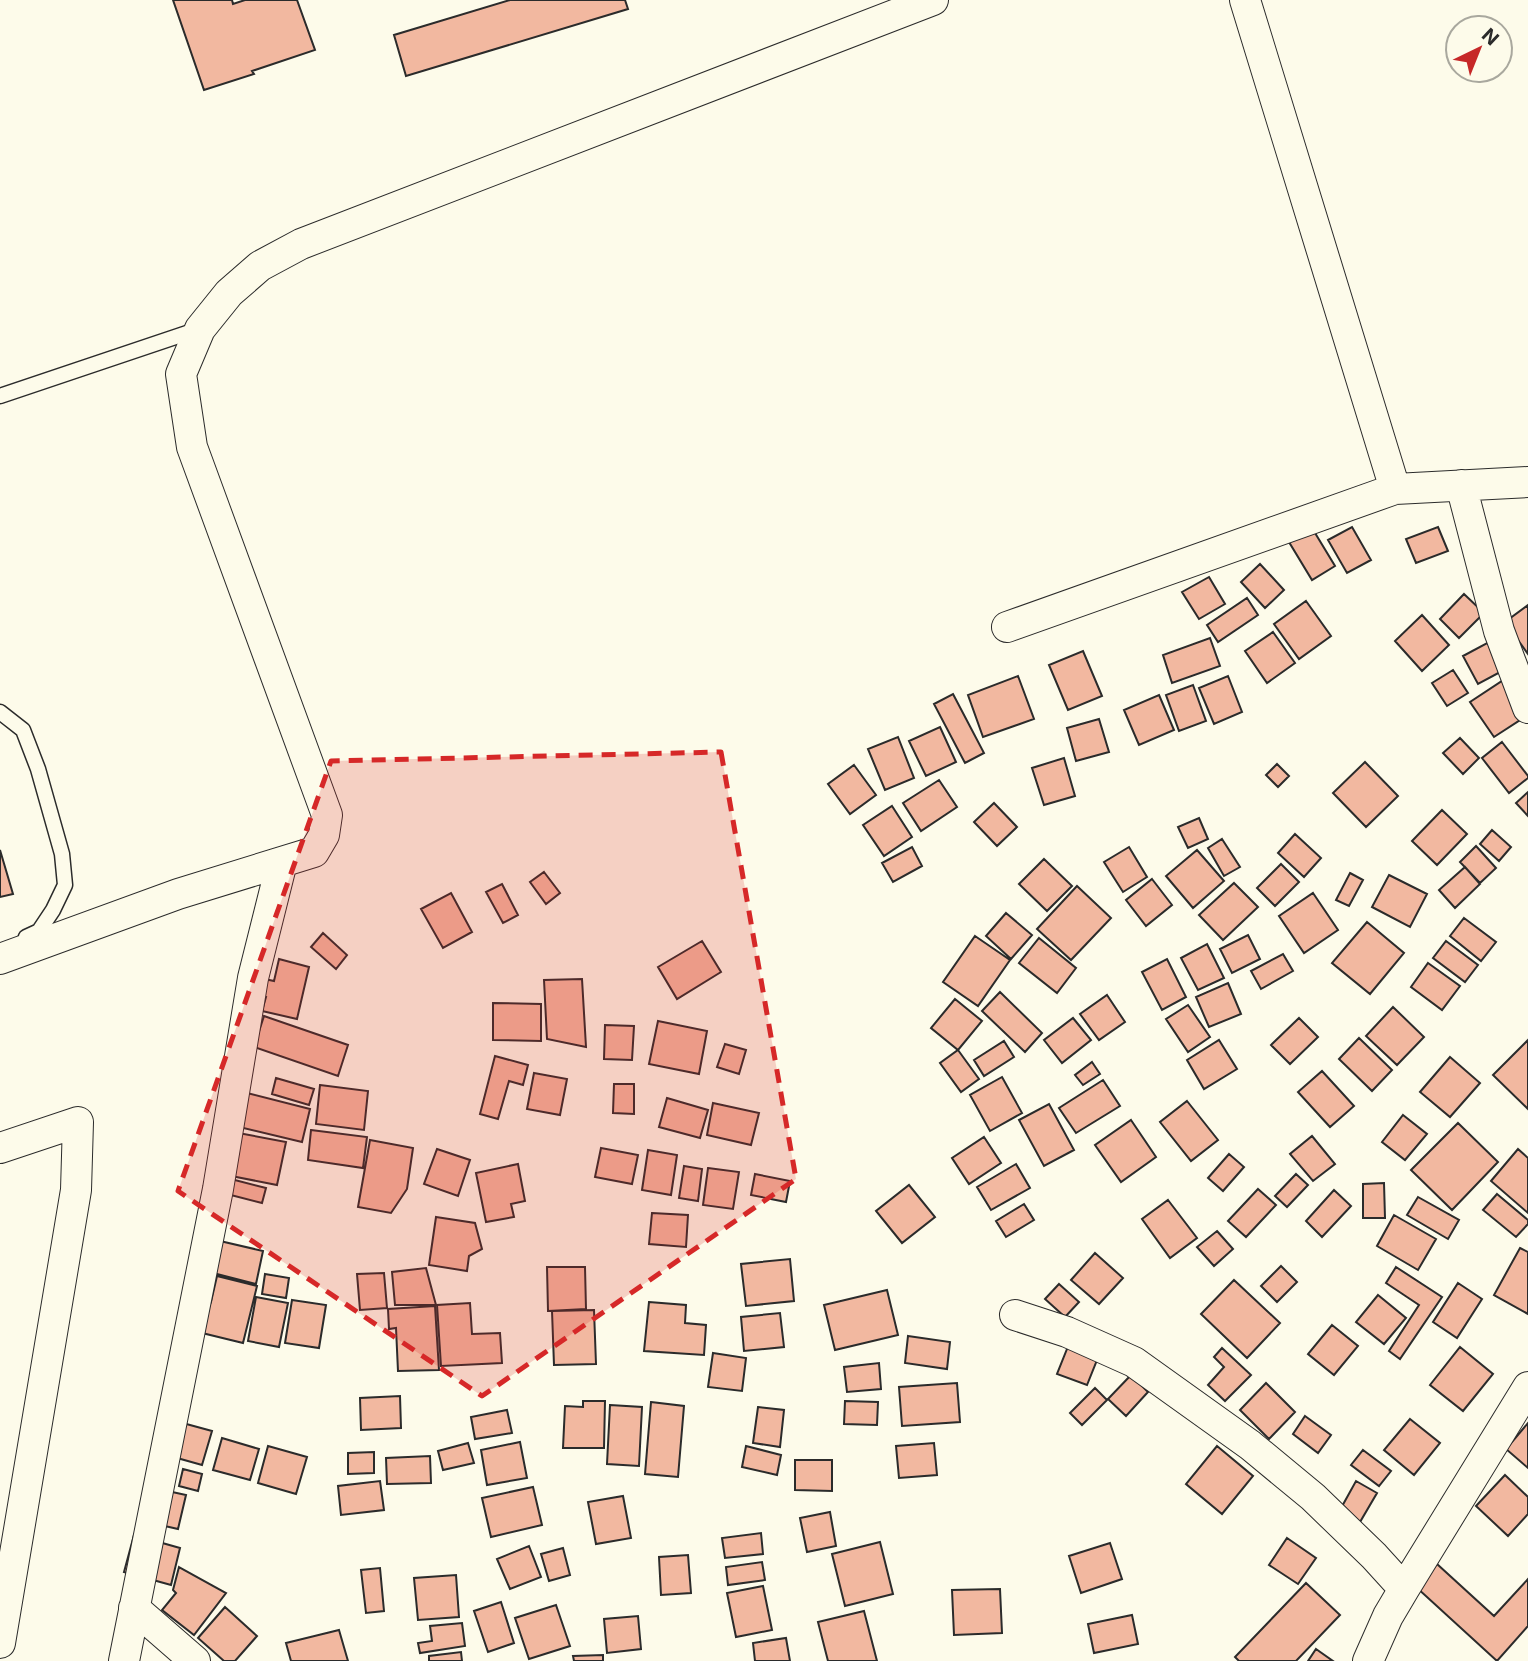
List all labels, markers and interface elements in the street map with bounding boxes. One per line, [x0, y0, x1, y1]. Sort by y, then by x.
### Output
north arrow [1444, 14, 1514, 84]
text: N [1477, 24, 1503, 50]

